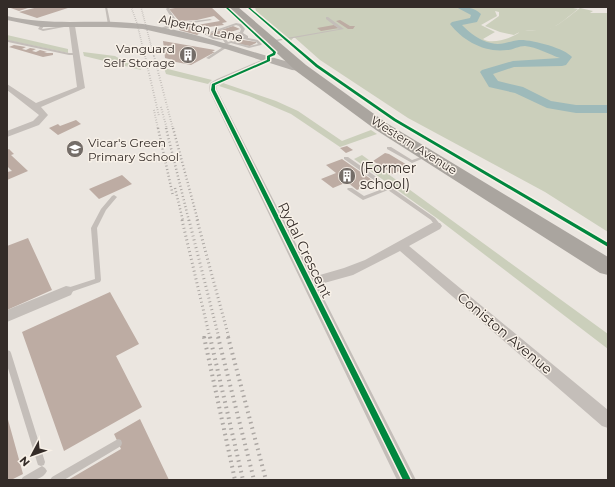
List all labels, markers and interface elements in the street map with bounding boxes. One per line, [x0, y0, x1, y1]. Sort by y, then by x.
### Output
street label: Alperton Lane [158, 11, 244, 45]
place label: Vanguard Self Storage [104, 41, 175, 70]
building icon: Vanguard Self Storage [178, 45, 198, 65]
street label: Western Avenue [368, 112, 460, 178]
place label: Vicar's Green Primary School [88, 135, 179, 164]
school or university icon: Vicar's Green Primary School [65, 139, 85, 159]
place label: (Former school) [360, 159, 417, 193]
building icon: (Former school) [337, 166, 357, 186]
street label: Rydal Crescent [274, 199, 336, 301]
street label: Coniston Avenue [454, 288, 556, 378]
north arrow [12, 435, 52, 475]
text: N [16, 454, 33, 470]

